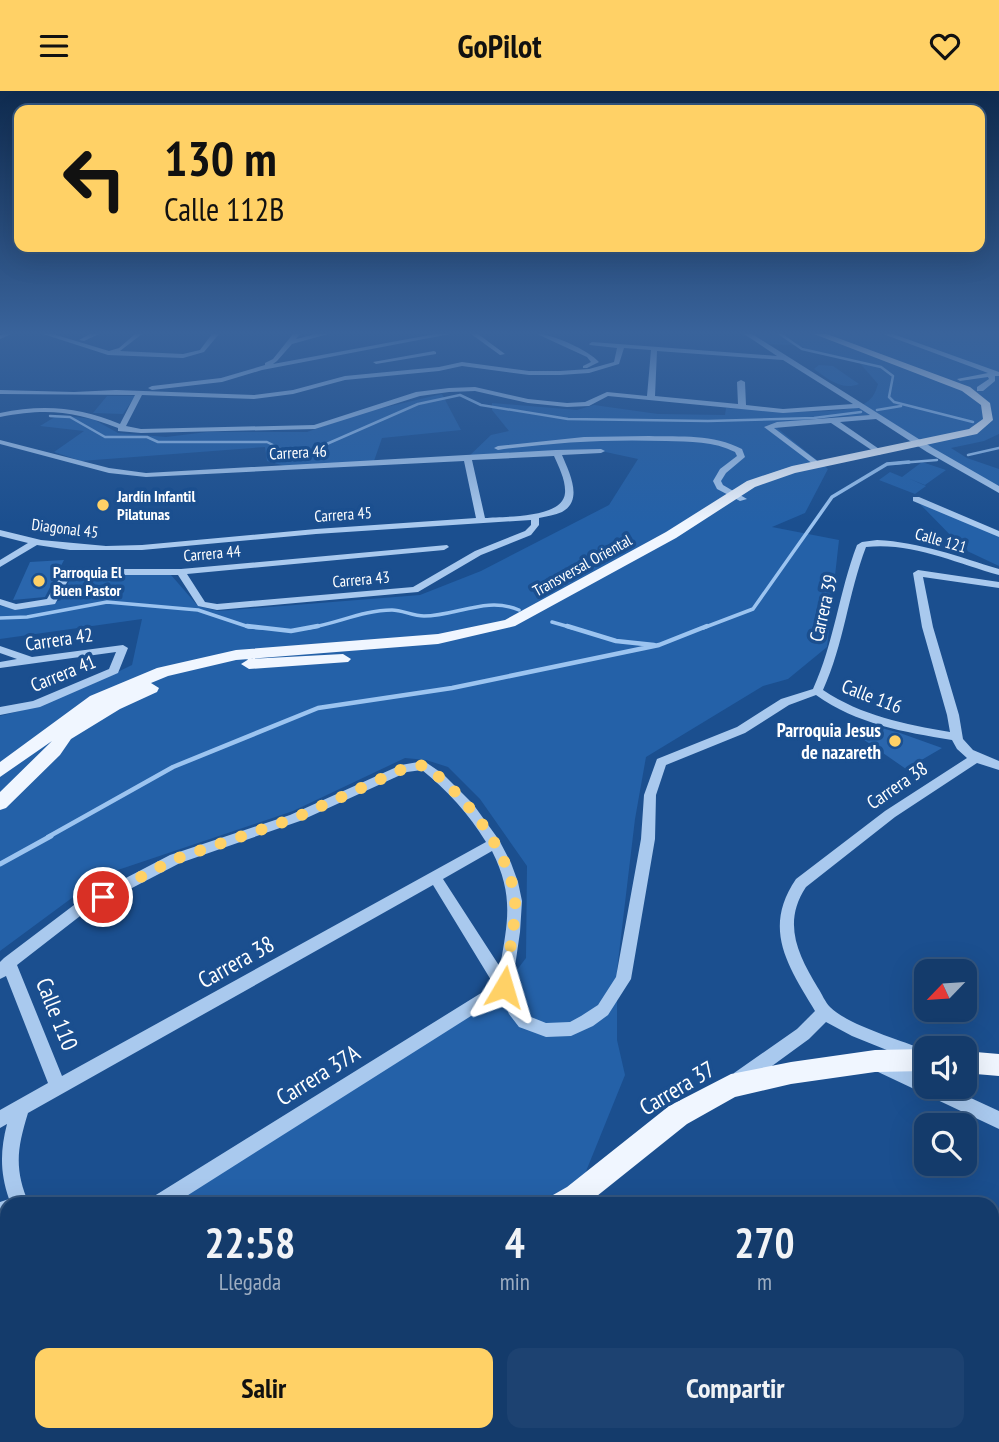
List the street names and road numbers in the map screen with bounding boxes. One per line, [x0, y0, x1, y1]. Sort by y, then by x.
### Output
street label: Carrera 46 [269, 441, 327, 463]
street label: Carrera 45 [314, 502, 372, 526]
street label: Diagonal 45 [31, 514, 99, 542]
street label: Calle 121 [913, 523, 969, 557]
street label: Transversal Oriental [529, 529, 635, 600]
street label: Carrera 44 [182, 541, 242, 565]
street label: Carrera 43 [331, 567, 391, 591]
street label: Carrera 39 [804, 572, 842, 644]
street label: Carrera 42 [24, 622, 94, 656]
street label: Carrera 41 [27, 649, 99, 697]
street label: Calle 116 [839, 674, 905, 718]
street label: Carrera 38 [862, 756, 932, 814]
street label: Carrera 38 [193, 929, 279, 994]
street label: Calle 110 [30, 973, 85, 1054]
street label: Carrera 37A [271, 1038, 365, 1112]
street label: Carrera 37 [634, 1054, 720, 1121]

